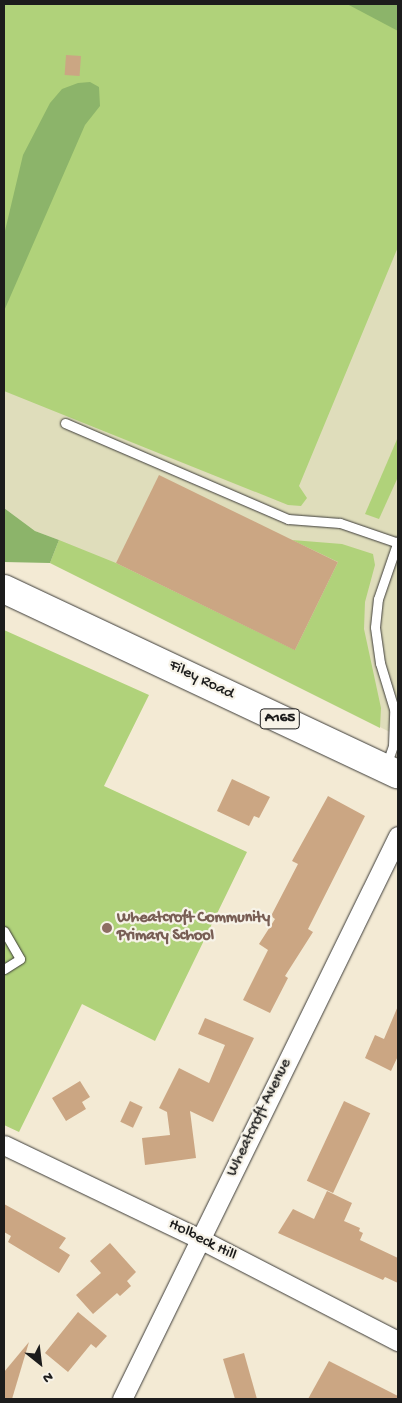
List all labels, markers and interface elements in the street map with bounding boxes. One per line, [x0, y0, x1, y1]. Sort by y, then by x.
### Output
street label: Filey Road [165, 657, 237, 705]
road number: A165 [259, 706, 301, 732]
place label: Wheatcroft Community Primary School [117, 909, 270, 947]
marker: Wheatcroft Community Primary School [101, 922, 113, 934]
street label: Wheatcroft Avenue [223, 1056, 297, 1180]
street label: Holbeck Hill [165, 1216, 239, 1266]
north arrow [15, 1338, 65, 1388]
text: N [39, 1367, 56, 1386]

